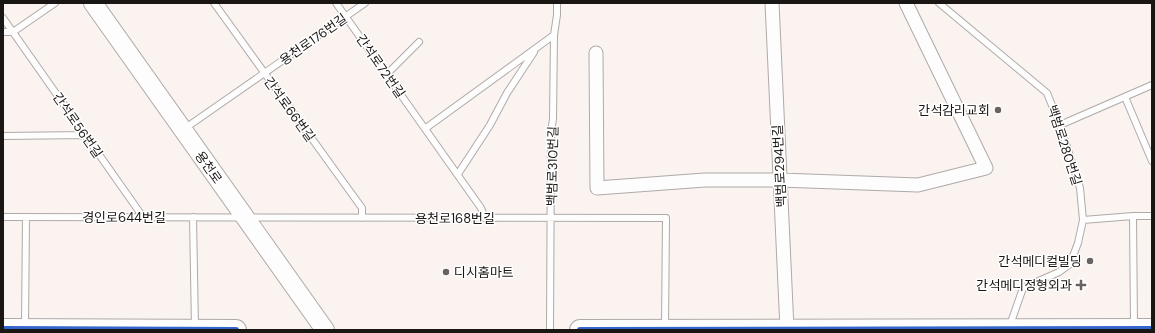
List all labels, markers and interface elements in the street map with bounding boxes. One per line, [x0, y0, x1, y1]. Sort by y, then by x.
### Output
street label: 용천로176번길 [276, 10, 350, 69]
street label: 간석로72번길 [352, 31, 409, 101]
street label: 간석로66번길 [260, 73, 319, 145]
street label: 간석로56번길 [49, 89, 106, 161]
place label: 간석감리교회 [918, 102, 990, 119]
street label: 백범로280번길 [1043, 103, 1086, 188]
marker: 간석감리교회 [993, 105, 1003, 115]
street label: 백범로294번길 [769, 124, 790, 208]
street label: 백범로310번길 [543, 126, 562, 206]
street label: 용천로 [191, 148, 226, 187]
street label: 경인로644번길 [82, 209, 166, 226]
street label: 용천로168번길 [415, 210, 495, 227]
place label: 간석메디컬빌딩 [998, 253, 1082, 270]
marker: 간석메디컬빌딩 [1085, 256, 1095, 266]
place label: 디시홈마트 [454, 264, 514, 281]
marker: 디시홈마트 [441, 267, 451, 277]
place label: 간석메디정형외과 [976, 277, 1072, 294]
marker: 간석메디정형외과 [1075, 279, 1087, 291]

